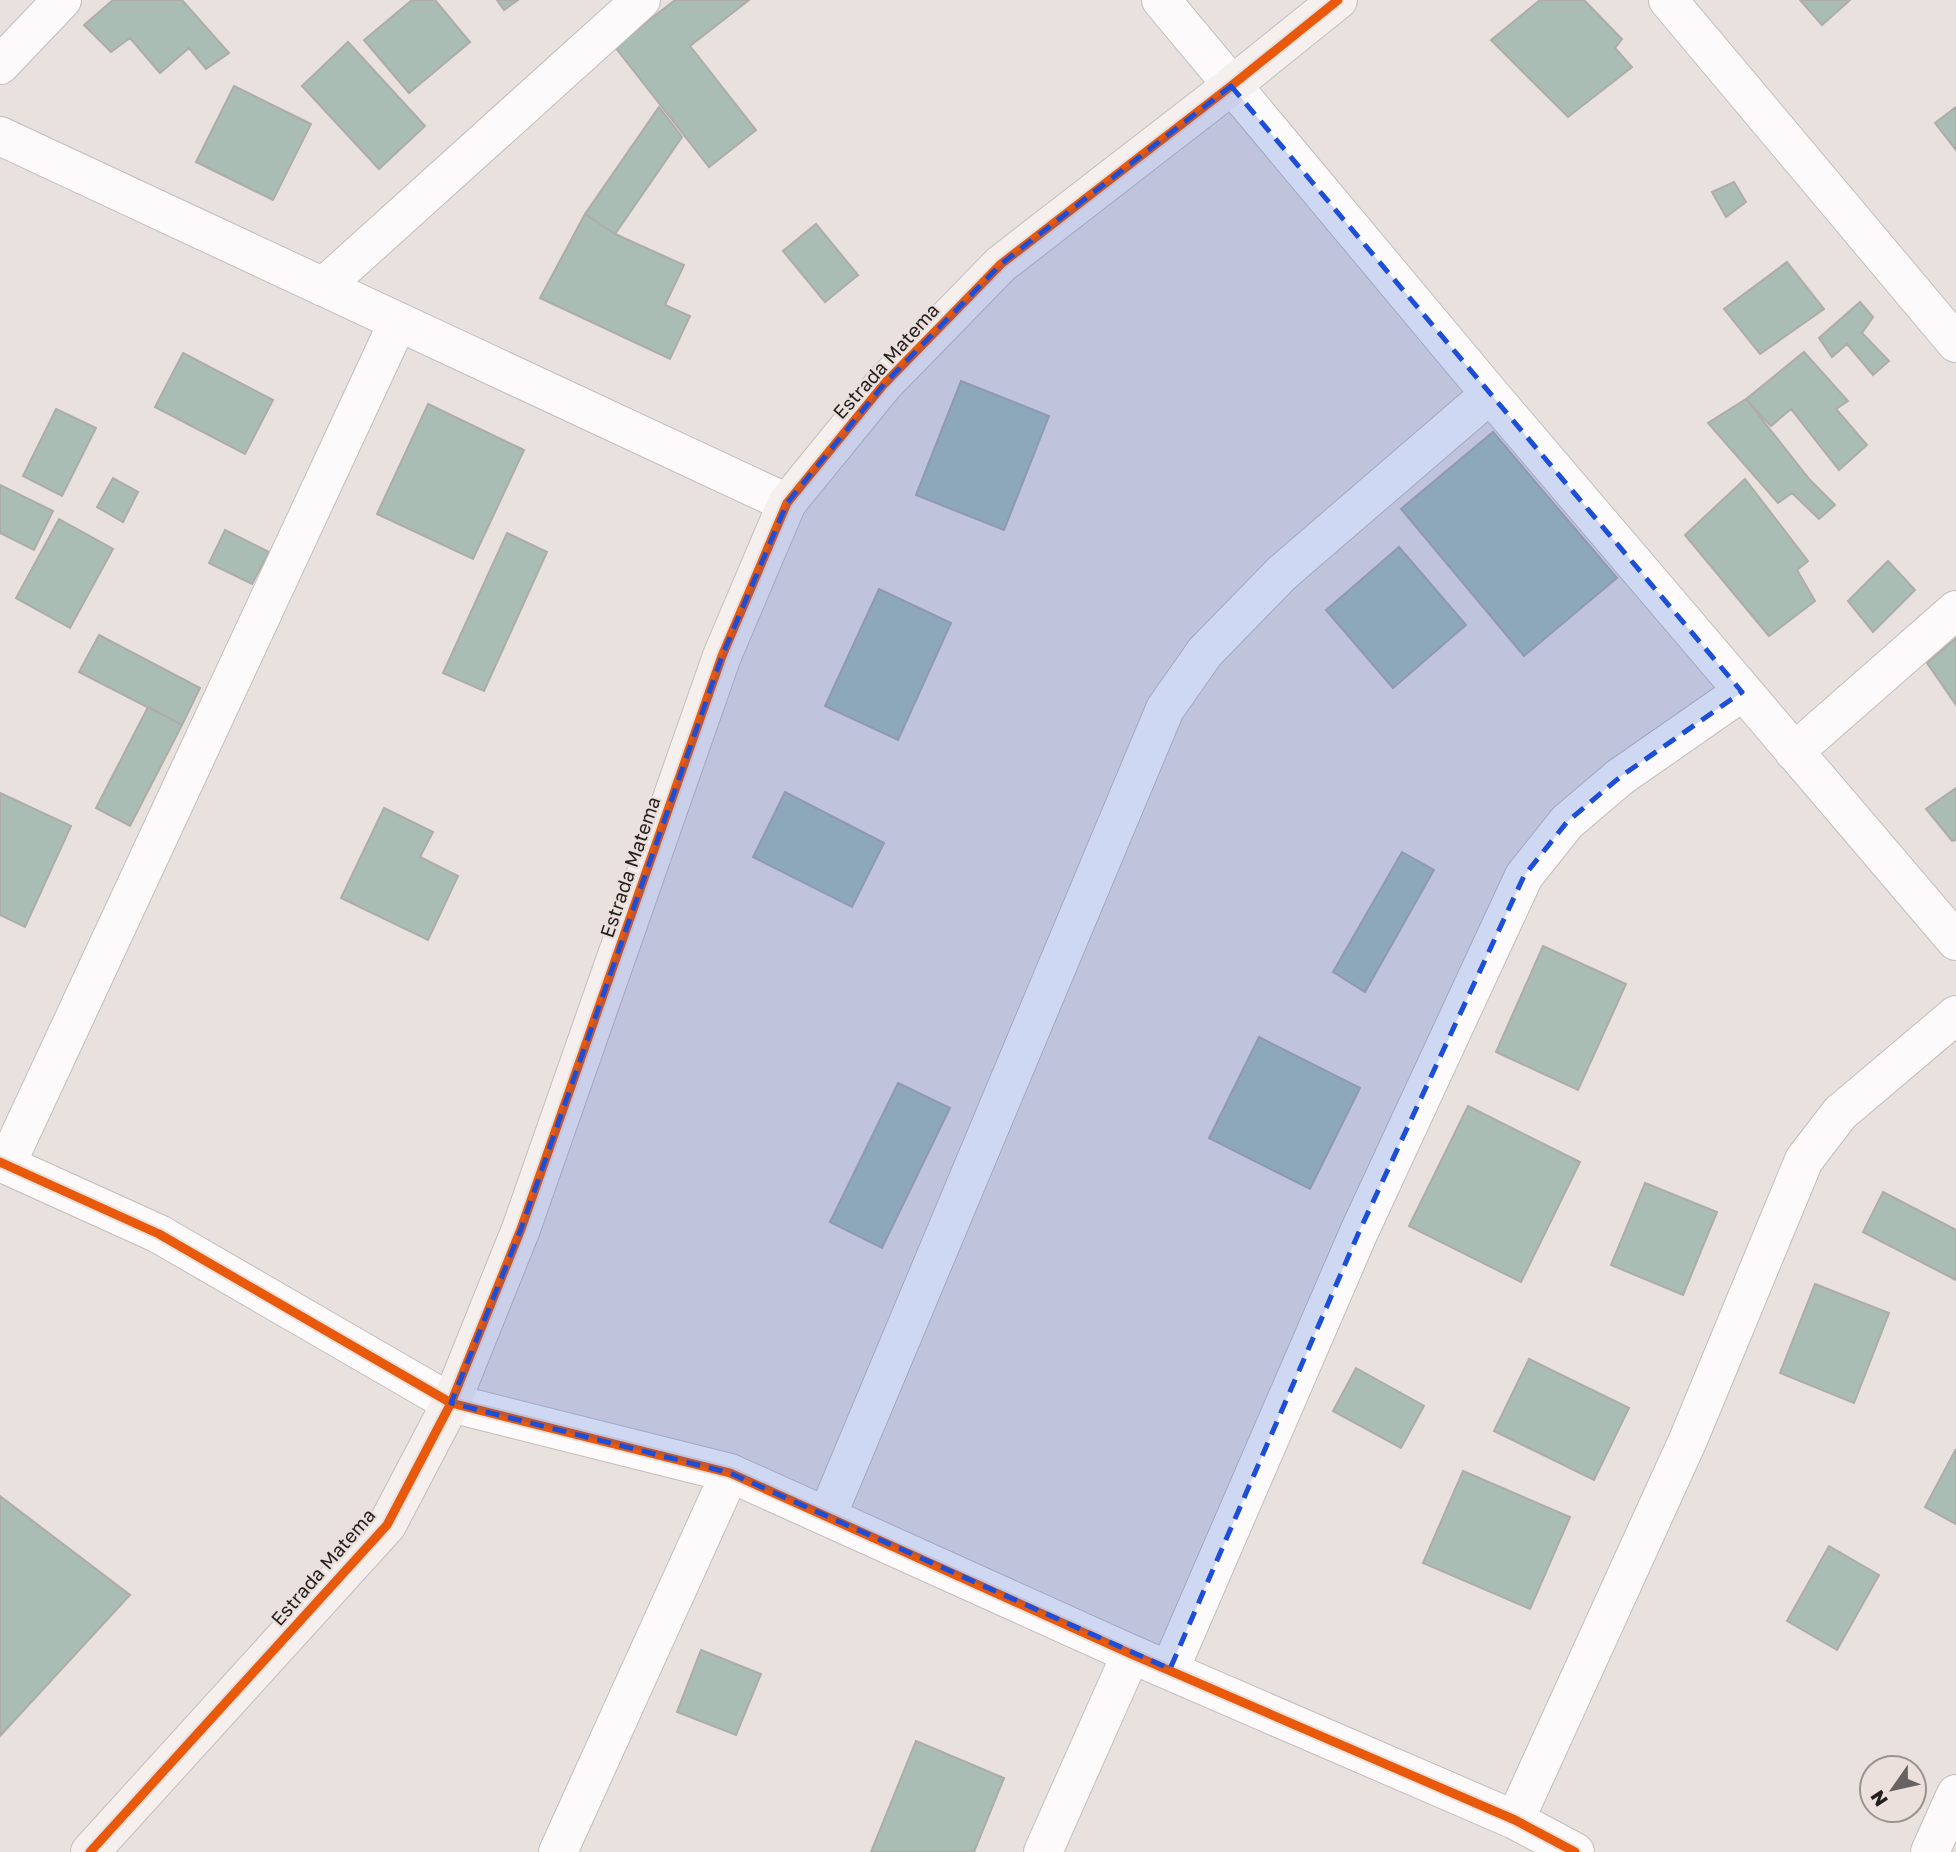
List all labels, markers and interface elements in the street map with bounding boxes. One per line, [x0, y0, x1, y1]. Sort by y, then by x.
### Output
street label: Estrada Matema [828, 298, 944, 423]
street label: Estrada Matema [595, 793, 664, 940]
street label: Estrada Matema [266, 1503, 380, 1630]
north arrow [1858, 1754, 1928, 1824]
text: N [1865, 1786, 1892, 1811]

